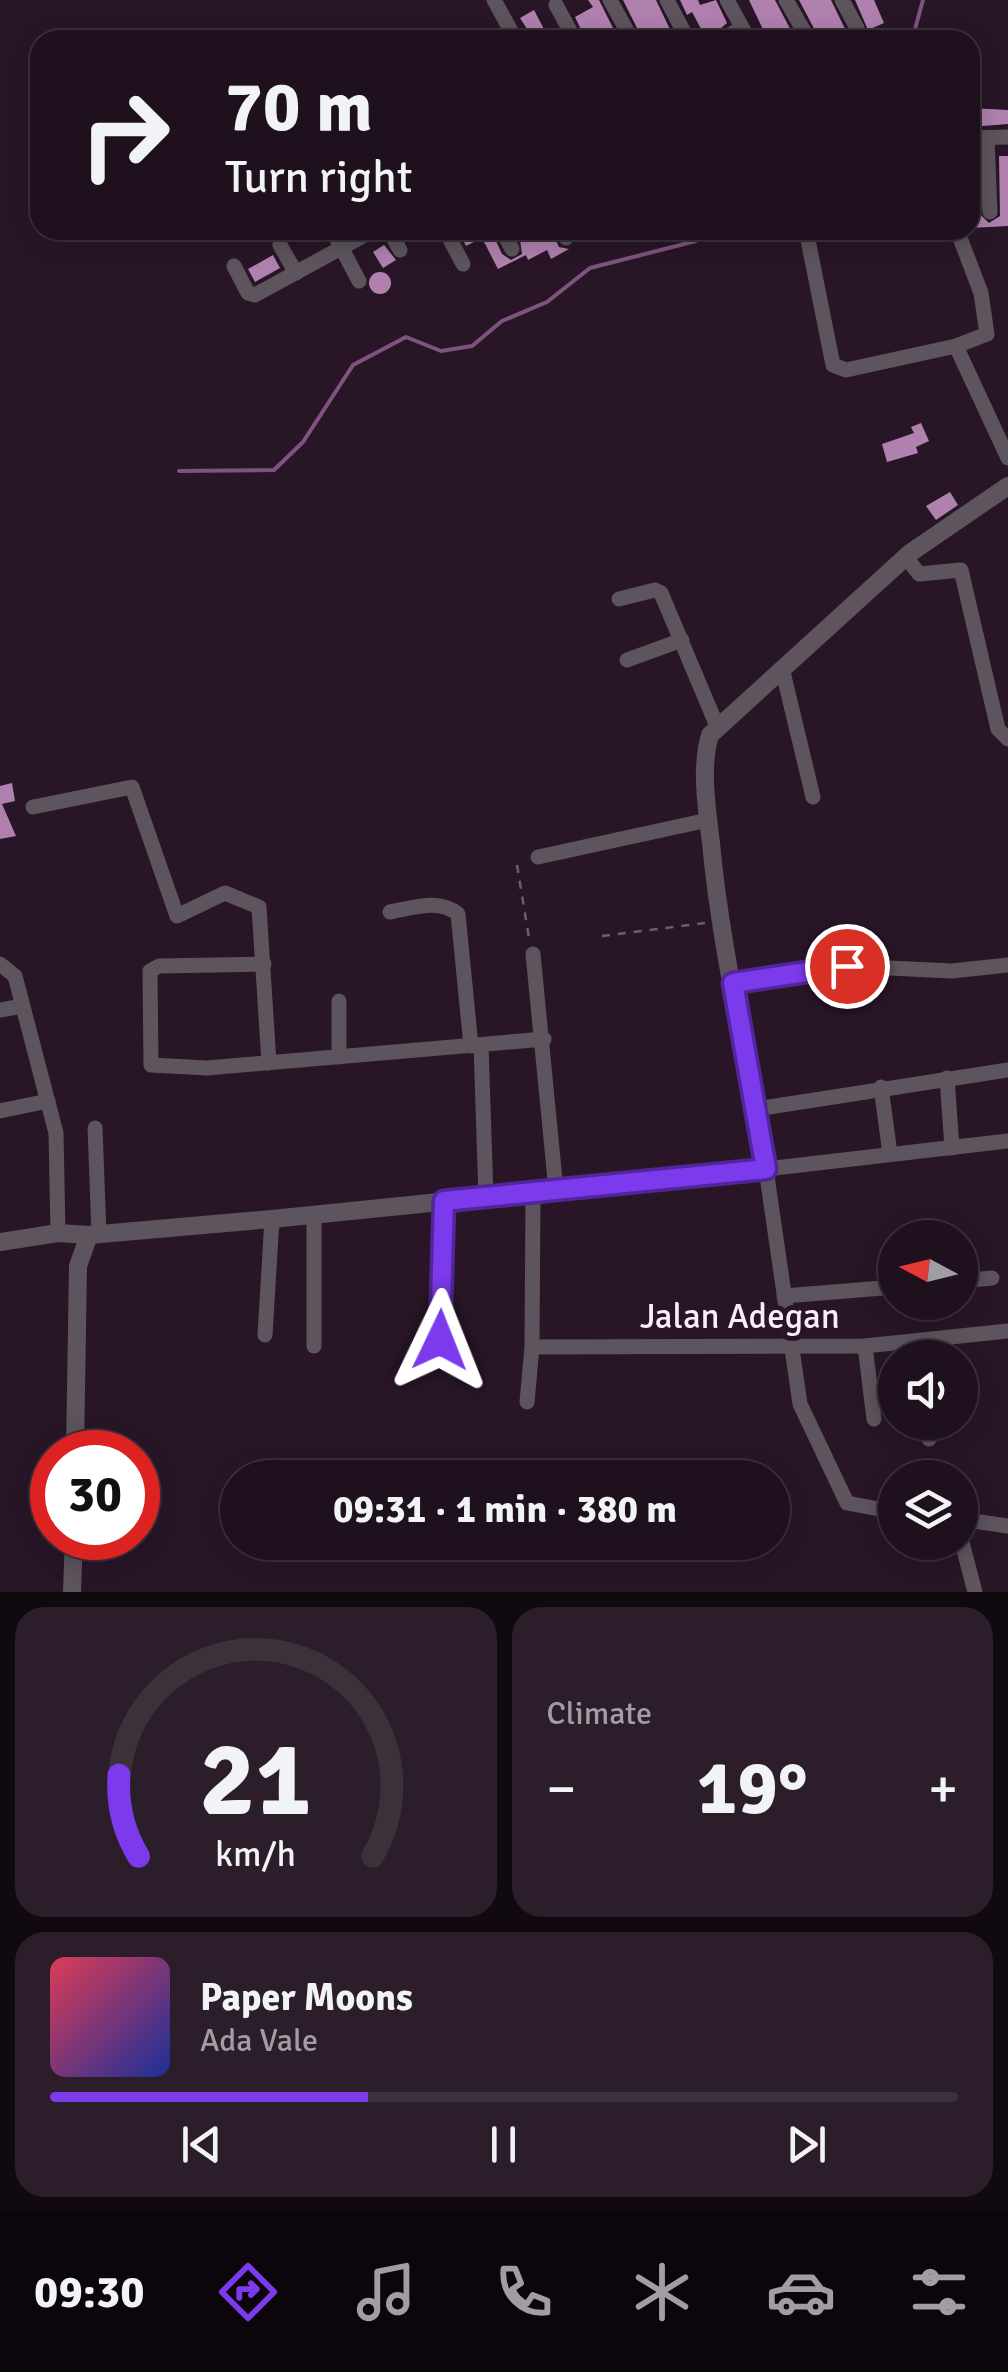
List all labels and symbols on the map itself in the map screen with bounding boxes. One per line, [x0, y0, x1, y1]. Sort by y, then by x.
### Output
pin [805, 924, 890, 1009]
north arrow [878, 1220, 978, 1320]
position arrow [388, 1288, 492, 1392]
street label: Jalan Adegan [640, 1295, 840, 1338]
speed limit sign: 30 [30, 1430, 160, 1560]

